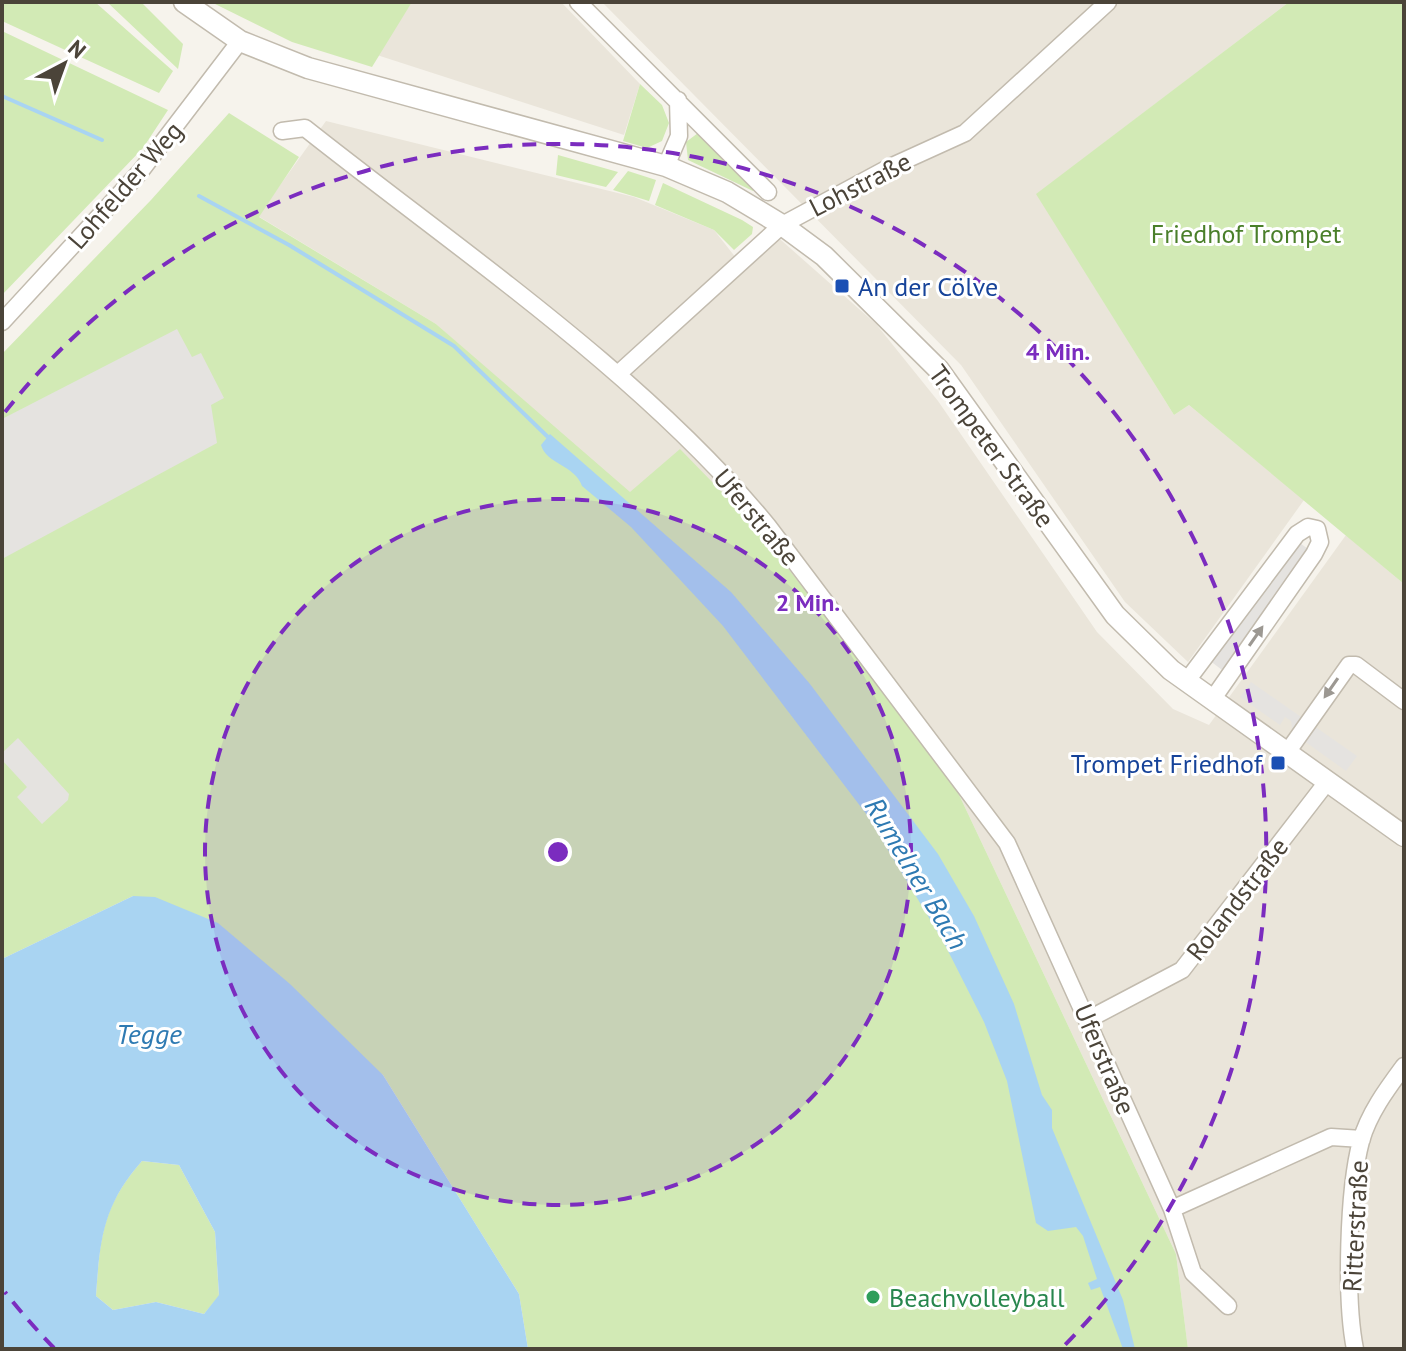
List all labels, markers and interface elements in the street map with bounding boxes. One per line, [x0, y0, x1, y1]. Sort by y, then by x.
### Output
north arrow [24, 24, 104, 104]
text: N [62, 34, 92, 64]
street label: Lohfelder Weg [60, 114, 190, 256]
street label: Lohstraße [803, 144, 917, 224]
park label: Friedhof Trompet [1151, 217, 1341, 250]
place label: An der Cölve [858, 270, 998, 303]
marker: An der Cölve [833, 277, 851, 295]
text: 4 Min. [1026, 336, 1090, 367]
street label: Trompeter Straße [922, 358, 1062, 534]
street label: Uferstraße [707, 462, 807, 572]
text: 2 Min. [776, 587, 840, 618]
one-way arrow [1248, 626, 1263, 647]
one-way arrow [1324, 677, 1339, 698]
place label: Trompet Friedhof [1071, 747, 1264, 780]
marker: Trompet Friedhof [1269, 754, 1287, 772]
water label: Rumelner Bach [857, 790, 977, 956]
street label: Rolandstraße [1179, 831, 1295, 967]
centre of rings [544, 838, 572, 866]
street label: Uferstraße [1067, 999, 1143, 1119]
water label: Tegge [116, 1015, 182, 1052]
street label: Ritterstraße [1335, 1159, 1375, 1293]
place label: Beachvolleyball [889, 1281, 1065, 1314]
marker: Beachvolleyball [864, 1288, 882, 1306]

